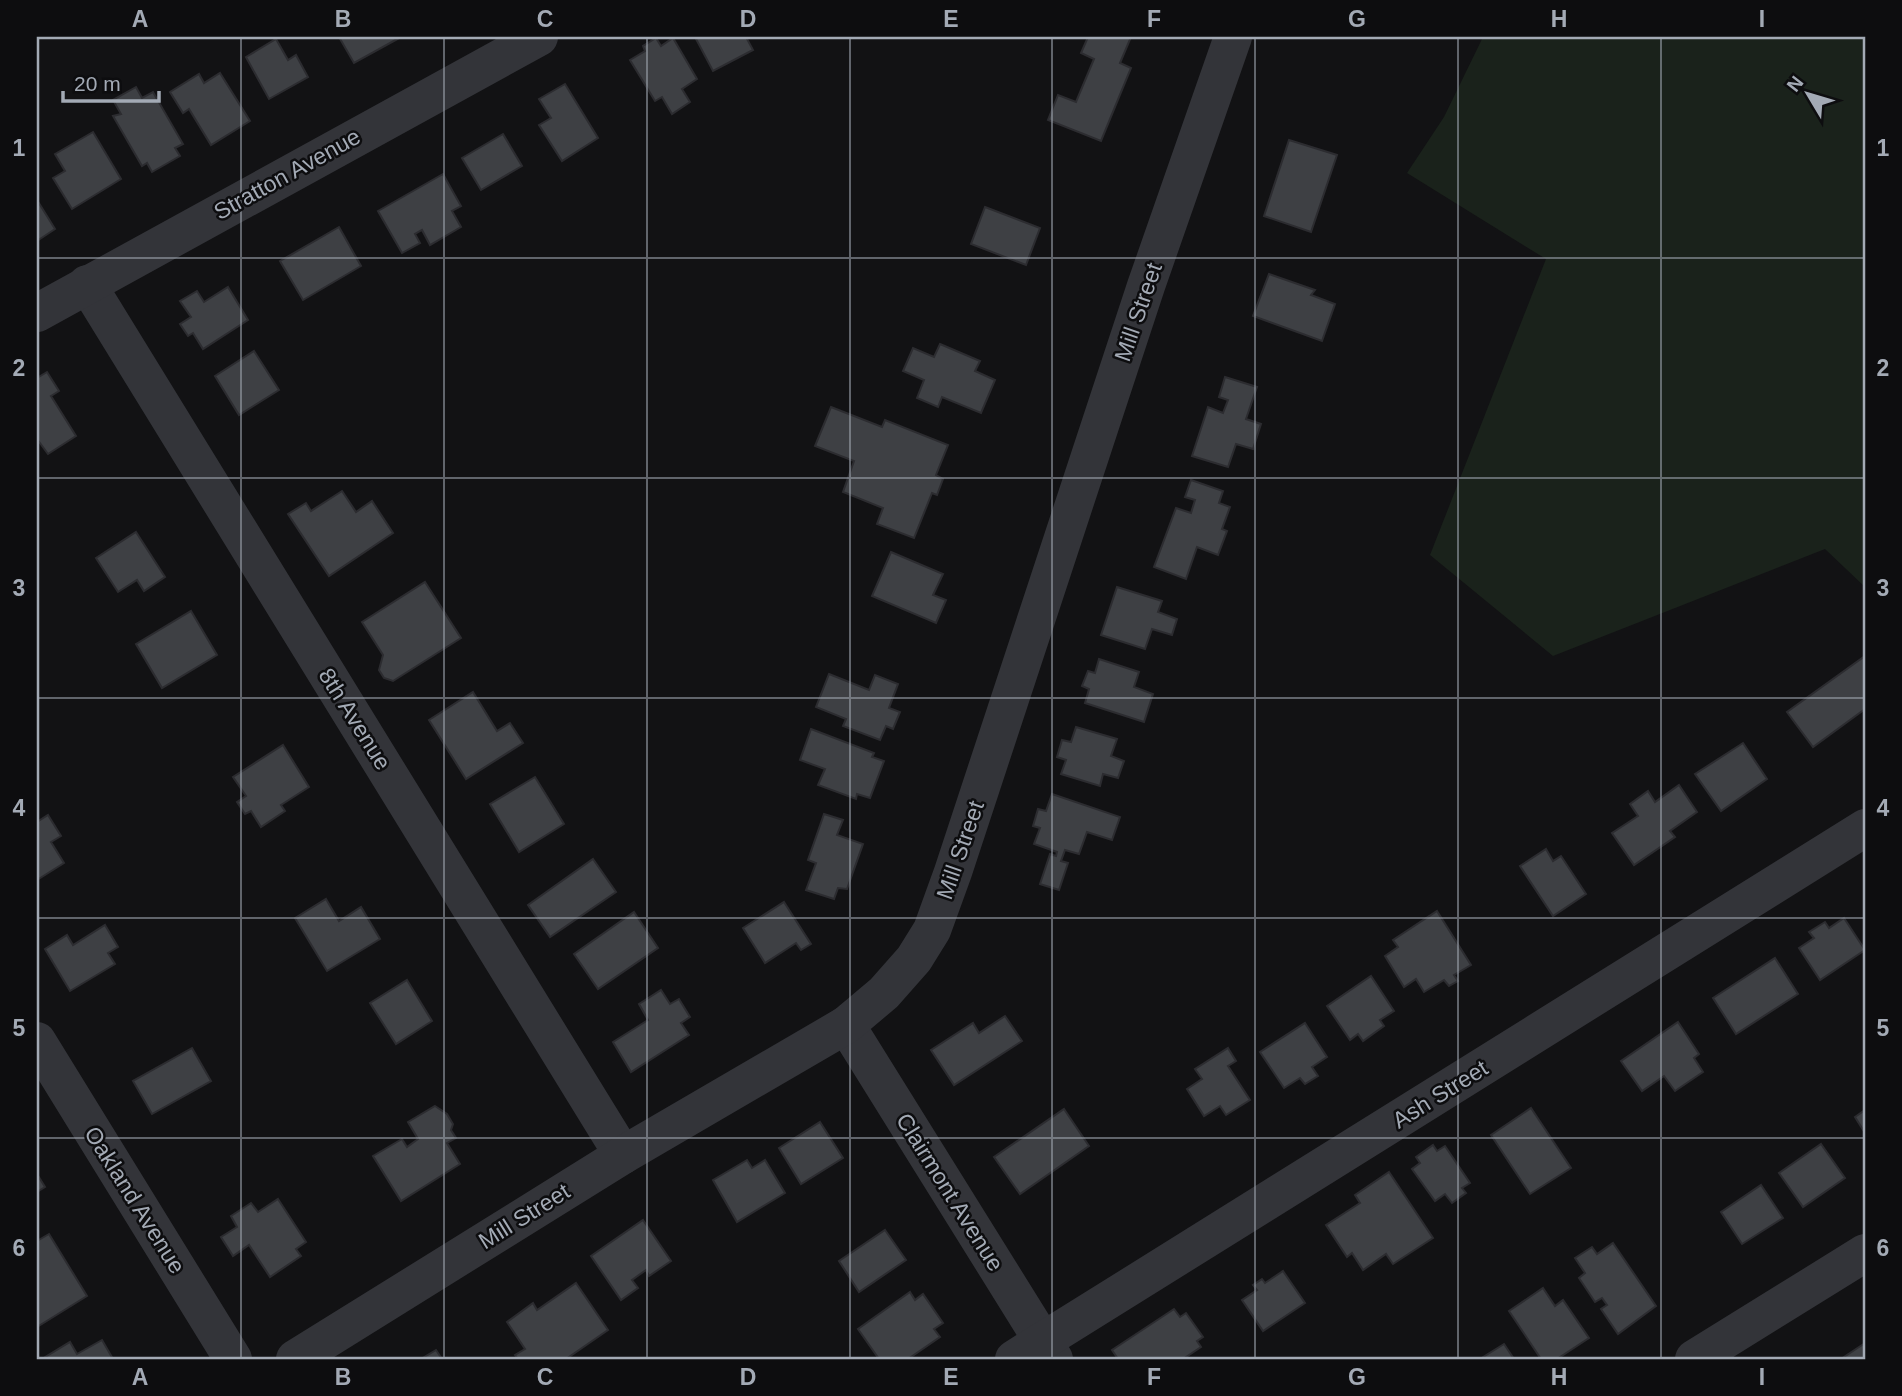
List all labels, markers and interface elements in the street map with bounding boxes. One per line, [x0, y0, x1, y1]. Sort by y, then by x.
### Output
text: A [132, 6, 148, 32]
text: B [335, 6, 351, 32]
text: C [537, 6, 553, 32]
text: D [740, 6, 756, 32]
text: E [943, 6, 959, 32]
text: F [1147, 6, 1161, 32]
text: G [1348, 6, 1366, 32]
text: H [1551, 6, 1567, 32]
text: I [1759, 6, 1765, 32]
scale bar [63, 60, 159, 104]
north arrow [1772, 60, 1842, 130]
text: 20 m [74, 72, 121, 95]
text: N [1782, 72, 1807, 96]
street label: Stratton Avenue [209, 123, 365, 225]
text: 1 [13, 135, 26, 161]
text: 1 [1877, 135, 1890, 161]
street label: Mill Street [1109, 259, 1167, 365]
text: 2 [13, 355, 25, 381]
text: 2 [1877, 355, 1889, 381]
text: 3 [13, 575, 25, 601]
text: 3 [1877, 575, 1889, 601]
street label: 8th Avenue [314, 663, 396, 775]
text: 4 [13, 795, 26, 821]
text: 4 [1877, 795, 1890, 821]
street label: Mill Street [931, 797, 989, 903]
text: 5 [13, 1015, 26, 1041]
text: 5 [1877, 1015, 1890, 1041]
street label: Ash Street [1388, 1054, 1493, 1133]
street label: Clairmont Avenue [891, 1108, 1009, 1276]
street label: Oakland Avenue [79, 1122, 191, 1278]
street label: Mill Street [474, 1178, 575, 1254]
text: 6 [13, 1235, 25, 1261]
text: 6 [1877, 1235, 1889, 1261]
text: A [132, 1364, 148, 1390]
text: B [335, 1364, 351, 1390]
text: C [537, 1364, 553, 1390]
text: D [740, 1364, 756, 1390]
text: E [943, 1364, 959, 1390]
text: F [1147, 1364, 1161, 1390]
text: G [1348, 1364, 1366, 1390]
text: H [1551, 1364, 1567, 1390]
text: I [1759, 1364, 1765, 1390]

